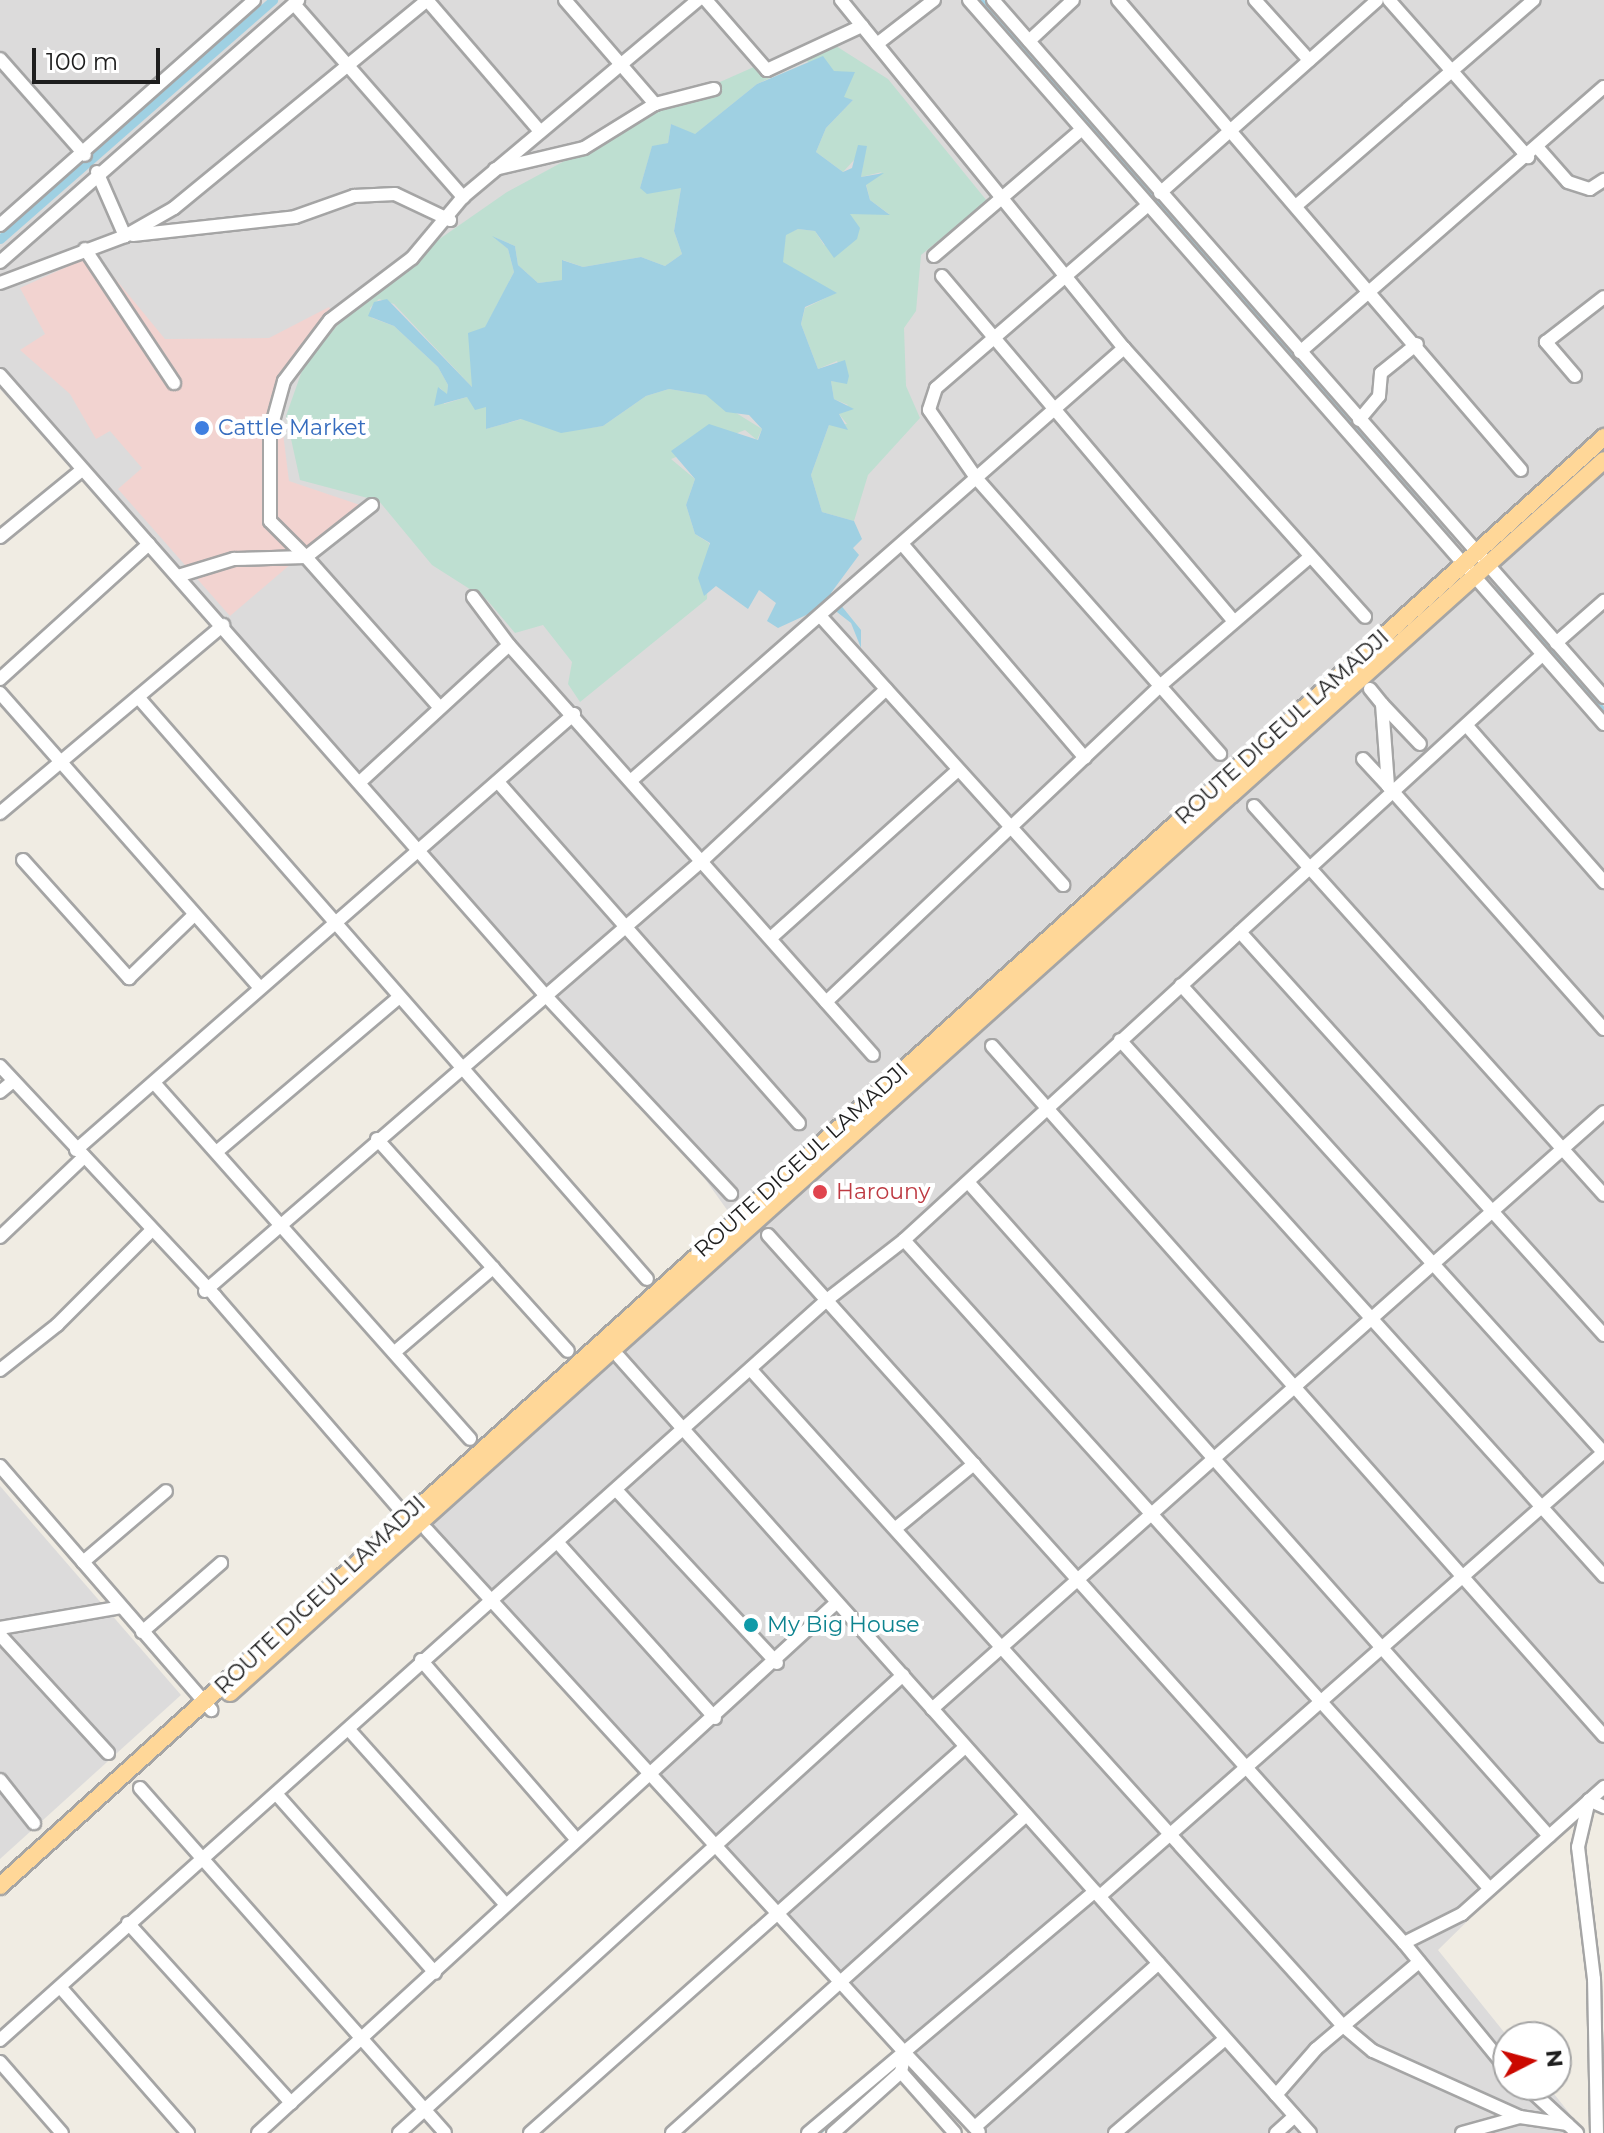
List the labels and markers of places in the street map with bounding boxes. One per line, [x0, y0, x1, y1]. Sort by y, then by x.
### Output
place label: Cattle Market [218, 415, 366, 441]
marker: Cattle Market [193, 419, 211, 437]
place label: Harouny [836, 1179, 930, 1205]
marker: Harouny [811, 1183, 829, 1201]
place label: My Big House [767, 1612, 920, 1638]
marker: My Big House [742, 1616, 760, 1634]

